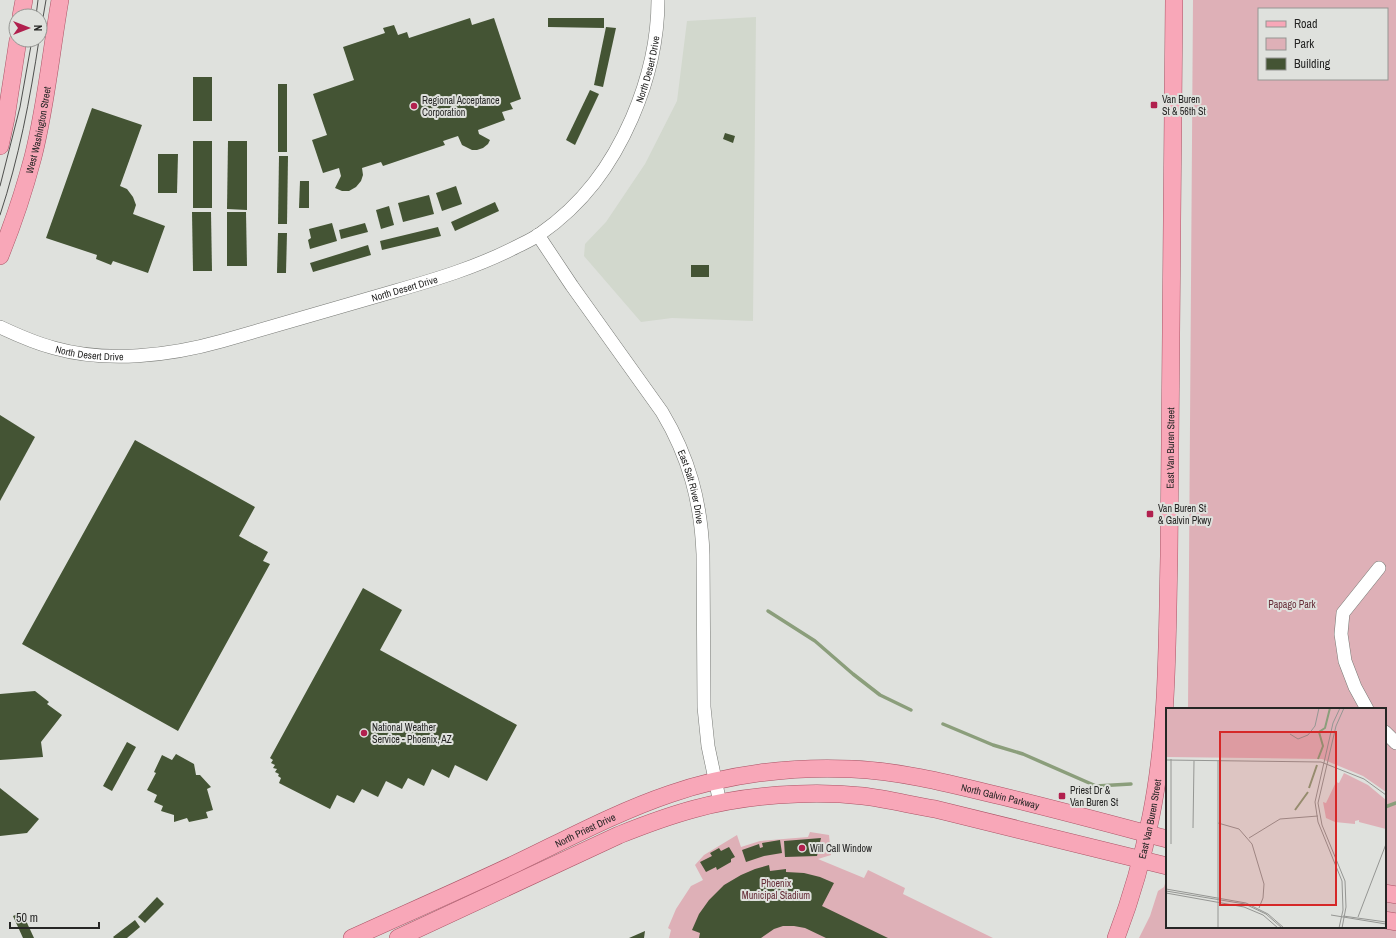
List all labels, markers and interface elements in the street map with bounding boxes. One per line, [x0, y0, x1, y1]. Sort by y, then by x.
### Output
north arrow [8, 8, 48, 48]
legend [1258, 8, 1388, 80]
text: Road [1294, 16, 1318, 32]
text: N [31, 25, 45, 31]
street label: North Desert Drive [632, 35, 662, 104]
text: Park [1294, 36, 1314, 52]
text: Building [1294, 56, 1331, 72]
street label: West Washington Street [22, 85, 53, 175]
place label: Van Buren St & 56th St [1162, 93, 1206, 118]
place label: Regional Acceptance Corporation [422, 94, 500, 119]
marker: Van Buren St & 56th St [1149, 100, 1159, 110]
marker: Regional Acceptance Corporation [409, 101, 419, 111]
street label: North Desert Drive [370, 272, 440, 304]
street label: North Desert Drive [54, 342, 124, 363]
street label: East Van Buren Street [1163, 407, 1177, 489]
street label: East Salt River Drive [675, 447, 707, 525]
place label: Van Buren St & Galvin Pkwy [1158, 502, 1212, 527]
marker: Van Buren St & Galvin Pkwy [1145, 509, 1155, 519]
park label: Papago Park [1268, 598, 1317, 611]
inset map [1166, 708, 1386, 928]
place label: National Weather Service - Phoenix, AZ [372, 721, 452, 746]
marker: National Weather Service - Phoenix, AZ [359, 728, 369, 738]
street label: East Van Buren Street [1135, 777, 1164, 860]
street label: North Galvin Parkway [960, 780, 1042, 812]
place label: Priest Dr & Van Buren St [1070, 784, 1119, 809]
marker: Priest Dr & Van Buren St [1057, 791, 1067, 801]
street label: North Priest Drive [553, 810, 618, 850]
place label: Will Call Window [810, 842, 872, 855]
marker: Will Call Window [797, 843, 807, 853]
park label: Phoenix Municipal Stadium [742, 877, 810, 902]
scale bar [10, 904, 99, 930]
text: 50 m [16, 910, 38, 926]

